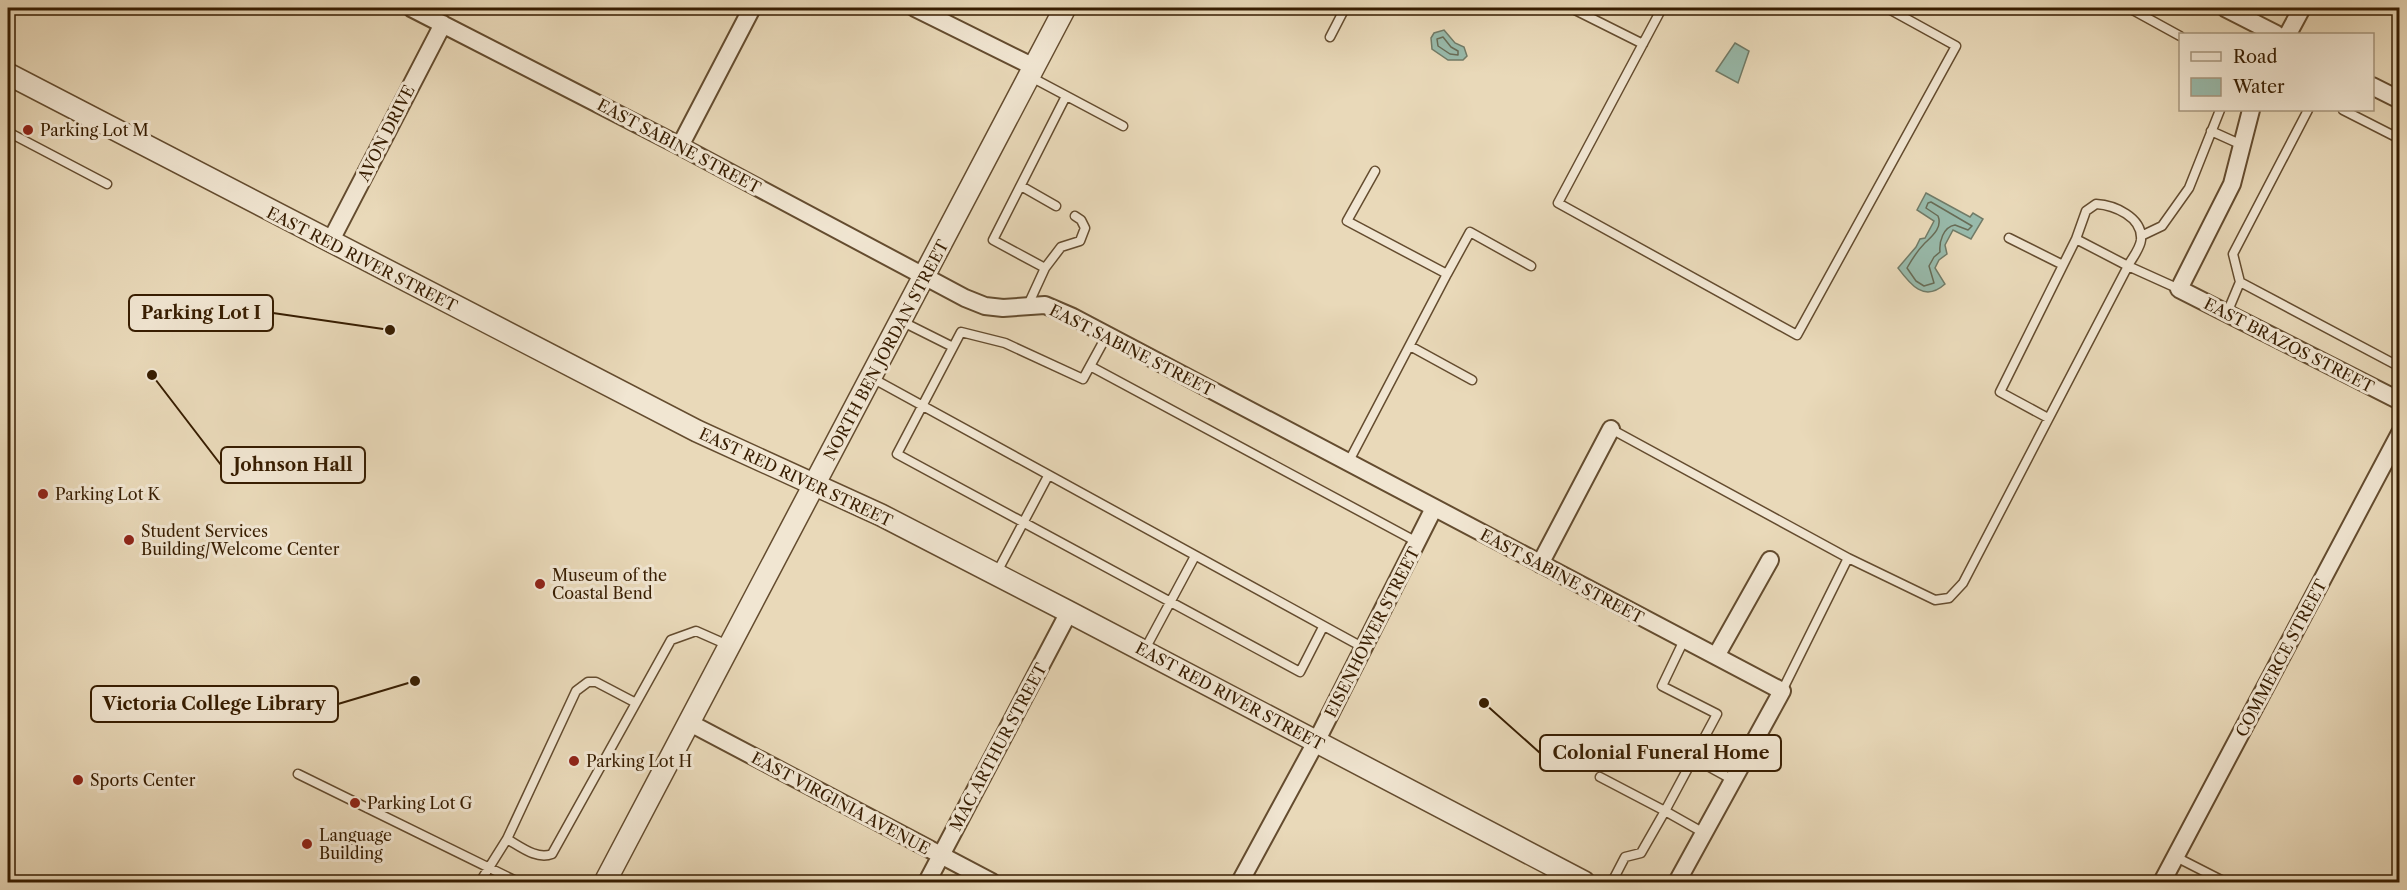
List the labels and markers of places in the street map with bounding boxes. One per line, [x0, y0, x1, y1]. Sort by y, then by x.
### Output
place label: Parking Lot M [40, 120, 149, 140]
marker: Parking Lot M [21, 123, 35, 137]
callout: Parking Lot I [129, 295, 273, 331]
callout: Johnson Hall [221, 447, 365, 483]
place label: Parking Lot K [55, 484, 161, 504]
marker: Parking Lot K [36, 487, 50, 501]
place label: Student Services Building/Welcome Center [141, 521, 340, 559]
marker: Student Services Building/Welcome Center [122, 533, 136, 547]
place label: Museum of the Coastal Bend [552, 565, 667, 603]
marker: Museum of the Coastal Bend [533, 577, 547, 591]
callout: Victoria College Library [91, 686, 338, 722]
callout: Colonial Funeral Home [1540, 735, 1781, 771]
place label: Parking Lot H [586, 751, 692, 771]
marker: Parking Lot H [567, 754, 581, 768]
place label: Sports Center [90, 770, 196, 790]
marker: Sports Center [71, 773, 85, 787]
place label: Parking Lot G [367, 793, 473, 813]
marker: Parking Lot G [348, 796, 362, 810]
place label: Language Building [319, 825, 392, 863]
marker: Language Building [300, 837, 314, 851]

